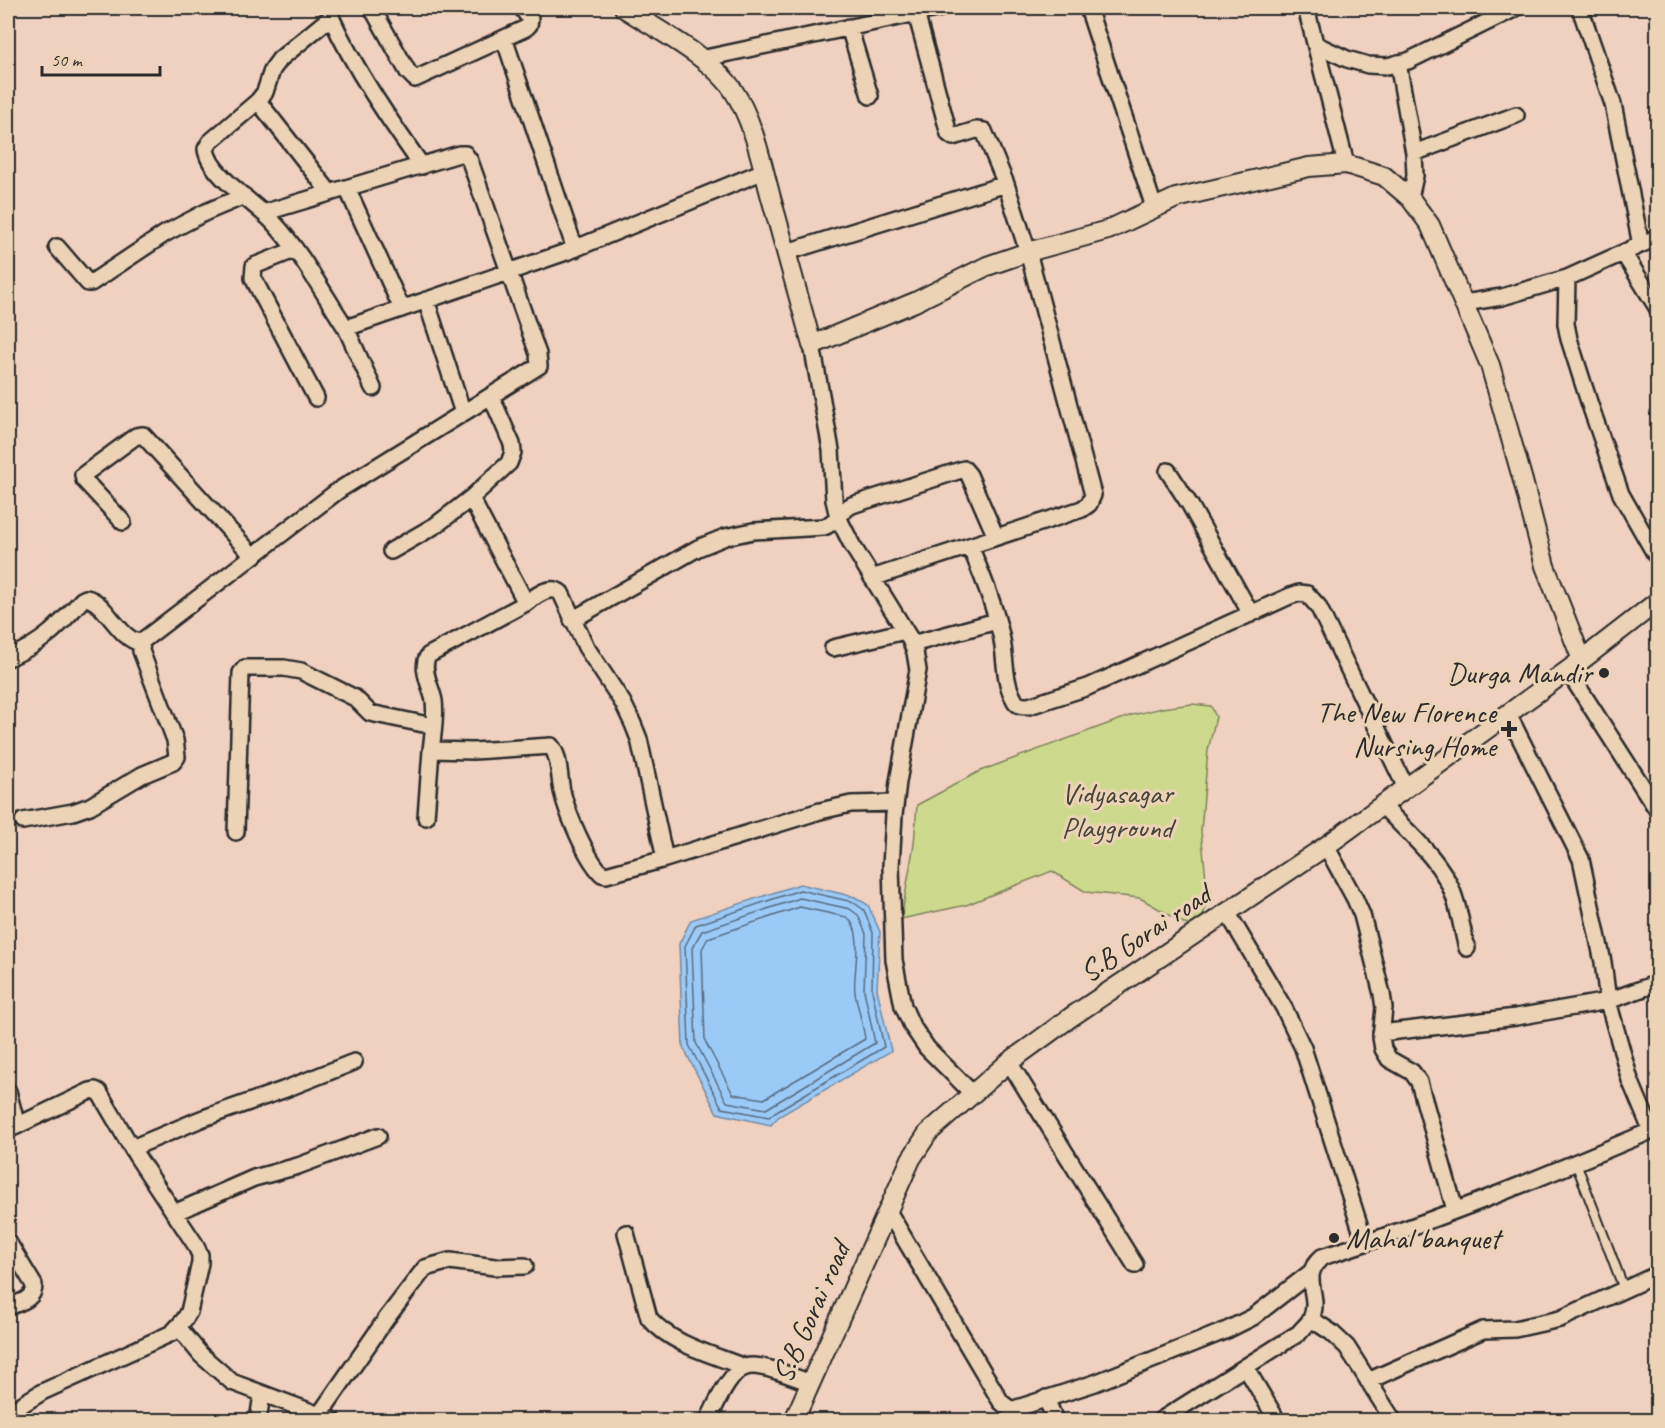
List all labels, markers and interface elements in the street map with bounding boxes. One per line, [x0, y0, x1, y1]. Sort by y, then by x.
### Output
scale bar [42, 39, 160, 77]
text: 50 m [51, 49, 84, 71]
place label: Durga Mandir [1447, 654, 1594, 692]
marker: Durga Mandir [1597, 666, 1611, 680]
place label: The New Florence Nursing Home [1317, 693, 1498, 765]
marker: The New Florence Nursing Home [1500, 720, 1518, 738]
park label: Vidyasagar Playground [1061, 774, 1177, 846]
street label: S.B Gorai road [1072, 873, 1221, 991]
place label: Mahal banquet [1346, 1219, 1504, 1257]
marker: Mahal banquet [1327, 1231, 1341, 1245]
street label: S.B Gorai road [763, 1232, 861, 1388]

